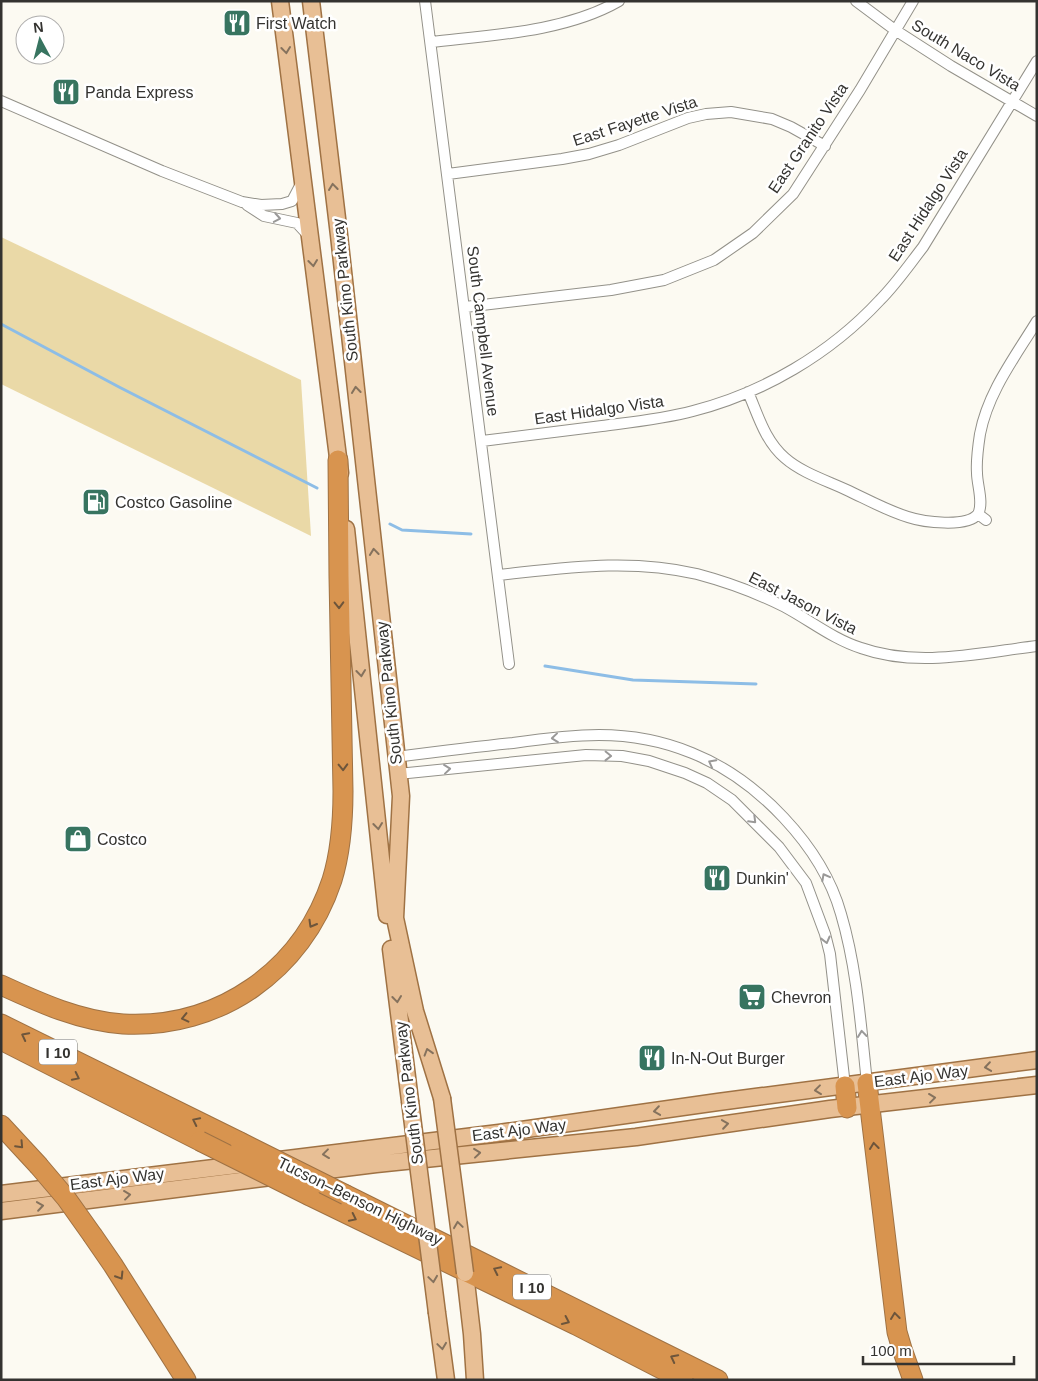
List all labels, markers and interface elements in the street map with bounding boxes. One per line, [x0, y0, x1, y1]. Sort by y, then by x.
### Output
restaurant icon: First Watch [222, 8, 252, 38]
north arrow [15, 15, 65, 65]
place label: First Watch [256, 15, 336, 32]
street label: South Naco Vista [909, 16, 1023, 94]
text: N [32, 19, 44, 36]
one-way arrow [280, 46, 291, 54]
restaurant icon: Panda Express [51, 77, 81, 107]
street label: East Granito Vista [765, 80, 851, 196]
place label: Panda Express [85, 84, 194, 101]
street label: East Fayette Vista [571, 93, 699, 149]
street label: East Hidalgo Vista [885, 146, 971, 264]
one-way arrow [328, 183, 339, 191]
one-way arrow [273, 213, 281, 223]
street label: South Kino Parkway [329, 217, 361, 363]
street label: South Campbell Avenue [464, 245, 502, 417]
one-way arrow [307, 259, 318, 267]
one-way arrow [351, 386, 362, 394]
street label: East Hidalgo Vista [533, 392, 665, 427]
fuel station icon: Costco Gasoline [81, 487, 111, 517]
place label: Costco Gasoline [115, 494, 232, 511]
one-way arrow [369, 547, 380, 555]
street label: East Jason Vista [746, 568, 860, 638]
one-way arrow [334, 602, 344, 609]
street label: South Kino Parkway [373, 620, 405, 766]
one-way arrow [355, 670, 366, 678]
one-way arrow [551, 732, 559, 743]
one-way arrow [605, 750, 613, 761]
one-way arrow [709, 760, 718, 770]
one-way arrow [337, 764, 348, 772]
one-way arrow [443, 764, 451, 775]
one-way arrow [747, 814, 756, 823]
one-way arrow [372, 822, 383, 830]
shop icon: Costco [63, 824, 93, 854]
place label: Costco [97, 831, 147, 848]
restaurant icon: Dunkin' [702, 863, 732, 893]
place label: Dunkin' [736, 870, 789, 887]
one-way arrow [821, 873, 831, 882]
one-way arrow [308, 919, 318, 928]
one-way arrow [820, 935, 831, 944]
supermarket icon: Chevron [737, 982, 767, 1012]
place label: Chevron [771, 989, 831, 1006]
one-way arrow [392, 995, 402, 1003]
one-way arrow [180, 1012, 189, 1023]
street label: South Kino Parkway [392, 1020, 426, 1166]
one-way arrow [857, 1030, 868, 1038]
one-way arrow [21, 1032, 30, 1042]
road number: I 10 [39, 1040, 77, 1064]
restaurant icon: In-N-Out Burger [637, 1043, 667, 1073]
one-way arrow [423, 1048, 433, 1056]
place label: In-N-Out Burger [671, 1050, 785, 1067]
one-way arrow [984, 1061, 992, 1072]
street label: East Ajo Way [873, 1062, 969, 1090]
one-way arrow [71, 1071, 80, 1082]
one-way arrow [814, 1084, 822, 1095]
one-way arrow [928, 1093, 936, 1104]
one-way arrow [653, 1105, 662, 1115]
street label: East Ajo Way [471, 1116, 567, 1144]
one-way arrow [193, 1117, 202, 1127]
one-way arrow [721, 1119, 729, 1130]
one-way arrow [14, 1139, 23, 1148]
one-way arrow [869, 1142, 880, 1150]
one-way arrow [322, 1148, 330, 1159]
one-way arrow [473, 1148, 481, 1159]
street label: Tucson–Benson Highway [275, 1154, 445, 1248]
street label: East Ajo Way [69, 1165, 165, 1193]
one-way arrow [124, 1190, 132, 1201]
one-way arrow [36, 1201, 44, 1212]
one-way arrow [348, 1211, 357, 1222]
one-way arrow [453, 1220, 464, 1228]
one-way arrow [493, 1266, 502, 1276]
one-way arrow [114, 1270, 124, 1279]
road number: I 10 [513, 1274, 551, 1300]
one-way arrow [427, 1275, 438, 1283]
one-way arrow [890, 1312, 901, 1320]
one-way arrow [561, 1315, 570, 1325]
scale bar [863, 1334, 1014, 1366]
text: 100 m [870, 1342, 912, 1359]
one-way arrow [436, 1343, 447, 1351]
one-way arrow [670, 1354, 679, 1364]

